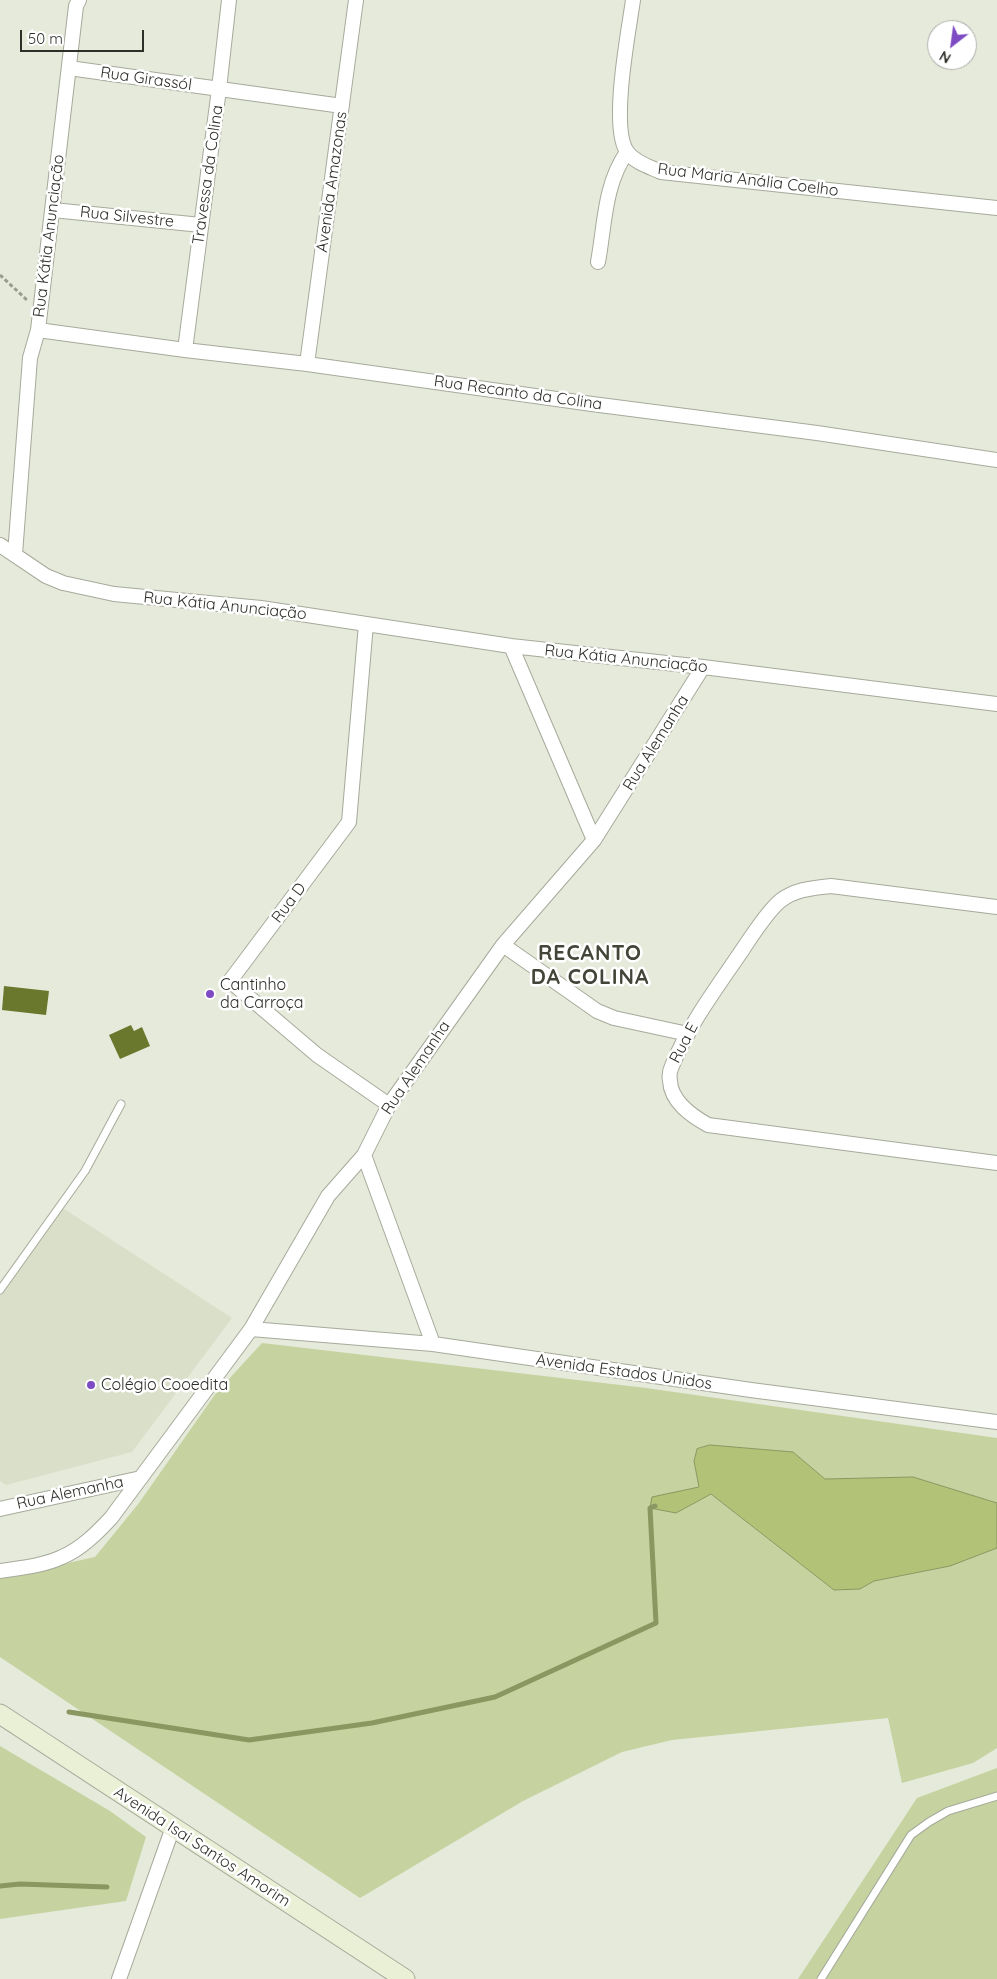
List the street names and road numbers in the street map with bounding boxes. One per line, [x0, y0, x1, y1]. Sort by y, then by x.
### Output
street label: Rua Girassól [99, 63, 193, 95]
street label: Travessa da Colina [189, 104, 227, 246]
street label: Avenida Amazonas [313, 110, 351, 254]
street label: Rua Kátia Anunciação [29, 153, 69, 319]
street label: Rua Maria Anália Coelho [656, 159, 840, 201]
street label: Rua Silvestre [79, 203, 175, 231]
street label: Rua Recanto da Colina [433, 372, 603, 414]
street label: Rua Kátia Anunciação [142, 588, 308, 624]
street label: Rua Kátia Anunciação [543, 641, 709, 677]
street label: Rua Alemanha [619, 692, 693, 794]
street label: Rua D [268, 879, 310, 927]
street label: Rua Alemanha [378, 1017, 454, 1119]
street label: Rua E [665, 1020, 703, 1066]
street label: Avenida Estados Unidos [535, 1350, 713, 1394]
street label: Rua Alemanha [15, 1472, 125, 1514]
street label: Avenida Isai Santos Amorim [110, 1783, 294, 1911]

